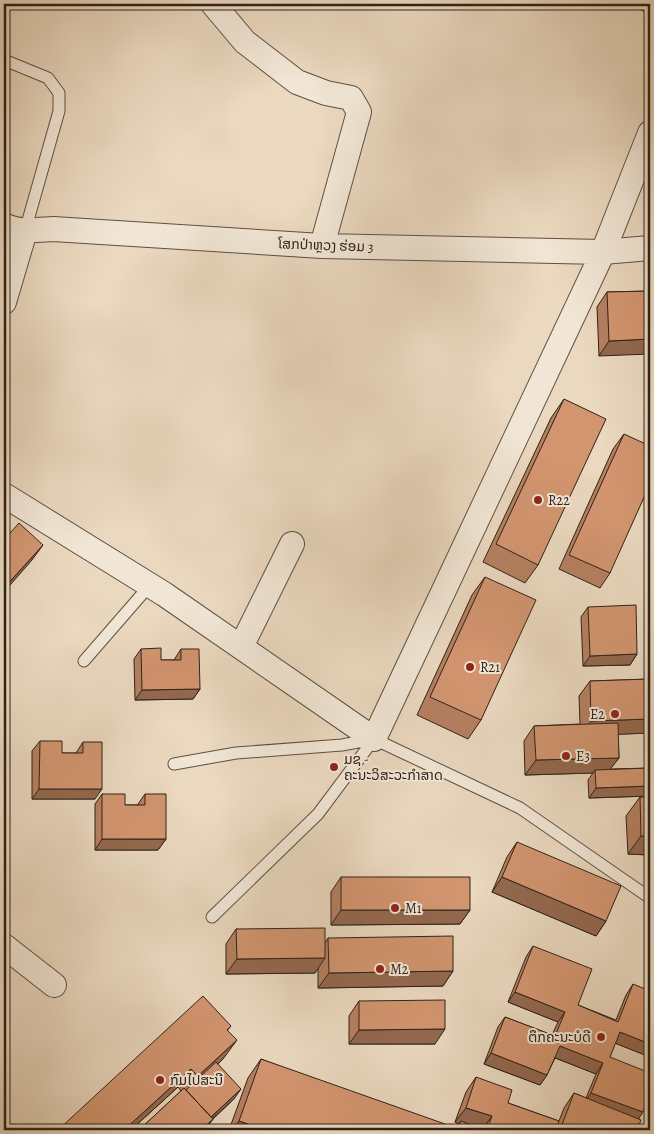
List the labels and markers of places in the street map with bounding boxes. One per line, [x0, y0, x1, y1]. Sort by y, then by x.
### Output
place label: R22 [548, 491, 570, 510]
marker: R22 [532, 494, 544, 506]
place label: R21 [480, 658, 500, 677]
marker: R21 [464, 661, 476, 673]
place label: E2 [590, 705, 605, 724]
marker: E2 [609, 708, 621, 720]
place label: E3 [576, 747, 590, 766]
place label: ມຊ - ຄະນະວິສະວະກຳສາດ [344, 750, 443, 785]
marker: E3 [560, 750, 572, 762]
marker: ມຊ - ຄະນະວິສະວະກຳສາດ [328, 761, 340, 773]
place label: M1 [405, 899, 422, 918]
marker: M1 [389, 902, 401, 914]
place label: M2 [390, 960, 409, 979]
marker: M2 [374, 963, 386, 975]
place label: ຕຶກຄະນະບໍດີ [528, 1028, 591, 1047]
marker: ຕຶກຄະນະບໍດີ [595, 1031, 607, 1043]
place label: ກົມໄປສະນີ [170, 1071, 223, 1090]
marker: ກົມໄປສະນີ [154, 1074, 166, 1086]

